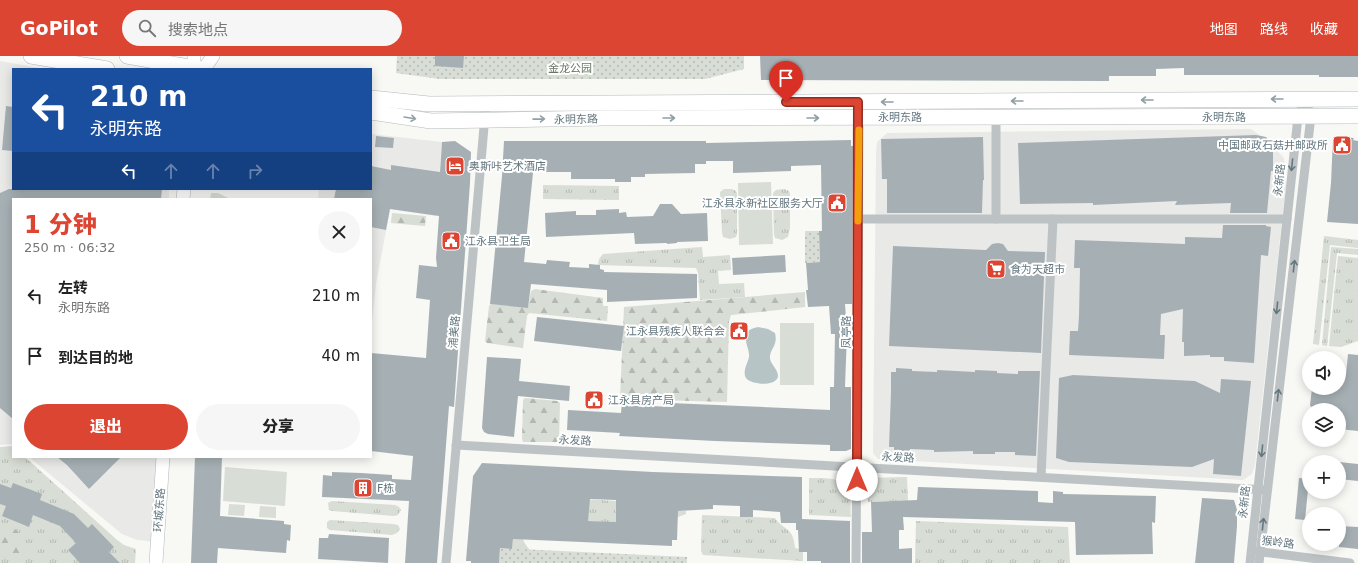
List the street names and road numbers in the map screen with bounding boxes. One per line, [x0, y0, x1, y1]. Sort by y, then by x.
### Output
street label: 永明东路 [878, 111, 922, 124]
street label: 永明东路 [1202, 111, 1246, 124]
street label: 永明东路 [554, 113, 598, 126]
street label: 永新路 [1271, 163, 1288, 197]
street label: 浦美路 [447, 315, 462, 349]
street label: 凤亭路 [840, 316, 853, 349]
street label: 永发路 [558, 433, 592, 448]
street label: 永发路 [881, 450, 915, 465]
street label: 永新路 [1236, 485, 1253, 519]
street label: 环城东路 [151, 488, 168, 532]
street label: 猴岭路 [1261, 534, 1295, 551]

